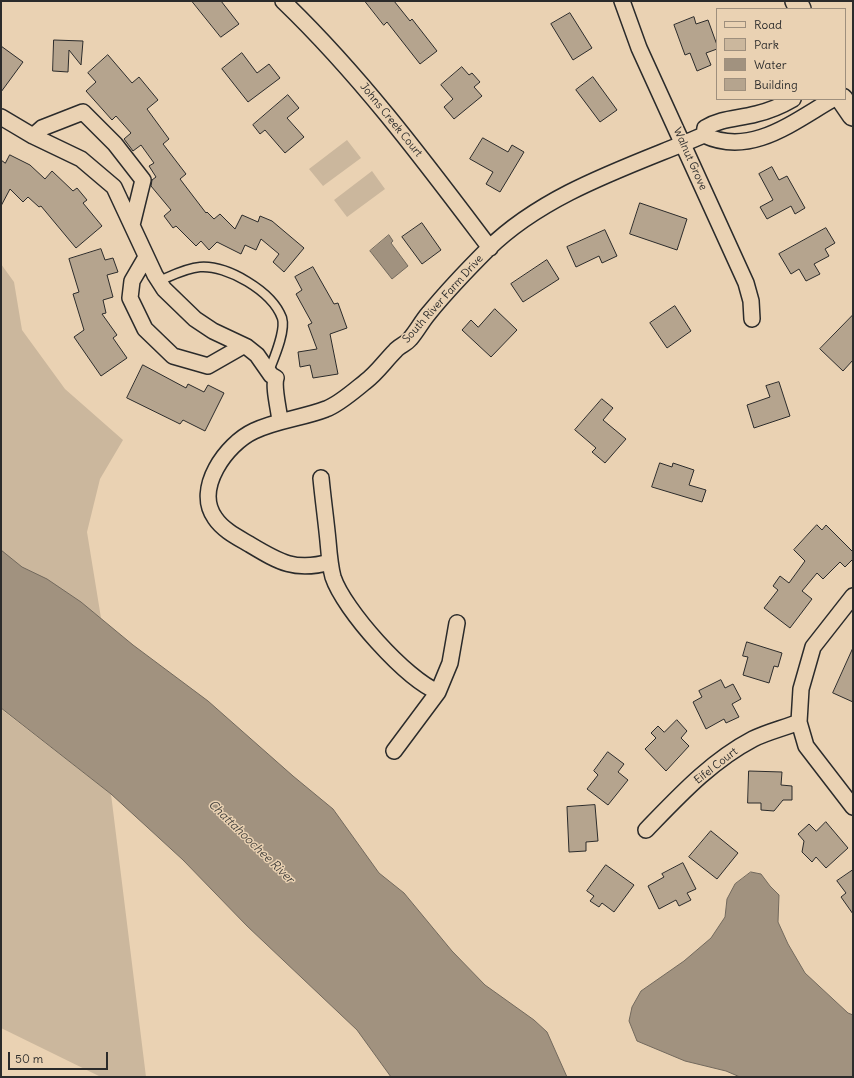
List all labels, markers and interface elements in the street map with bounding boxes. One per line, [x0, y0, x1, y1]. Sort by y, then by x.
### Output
legend [716, 8, 846, 100]
text: Road [754, 17, 782, 32]
text: Park [754, 37, 779, 52]
text: Water [754, 57, 787, 72]
text: Building [754, 77, 798, 92]
street label: Johns Creek Court [357, 80, 425, 160]
street label: Walnut Grove [670, 126, 710, 192]
street label: South River Farm Drive [400, 252, 486, 346]
street label: Eifel Court [692, 745, 740, 787]
water label: Chattahoochee River [205, 797, 297, 887]
scale bar [10, 1044, 110, 1070]
text: 50 m [15, 1051, 43, 1066]

